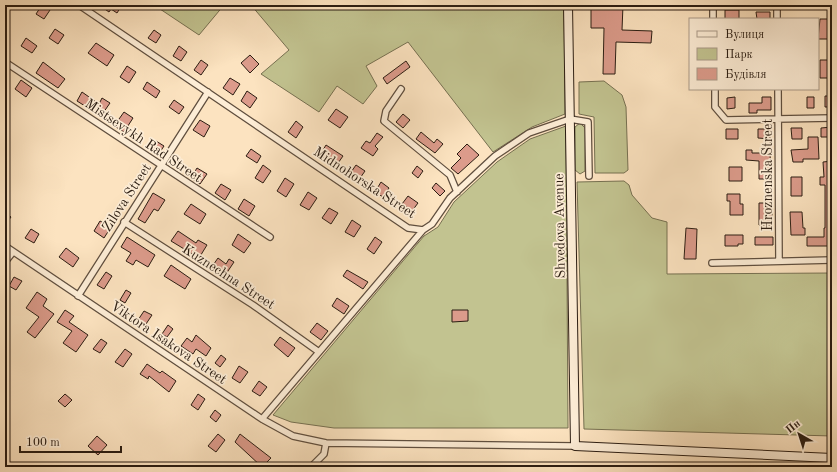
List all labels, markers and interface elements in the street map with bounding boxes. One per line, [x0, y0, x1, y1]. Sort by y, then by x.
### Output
legend [689, 18, 819, 90]
text: Вулиця [725, 29, 764, 41]
text: Парк [725, 49, 753, 61]
text: Будівля [725, 68, 767, 81]
street label: Mistsevykh Rad Street [82, 96, 205, 185]
street label: Hroznenska Street [761, 119, 775, 231]
street label: Midnohorska Street [311, 145, 418, 221]
street label: Zilova Street [100, 161, 154, 234]
street label: Shvedova Avenue [552, 173, 568, 279]
street label: Kuznechna Street [180, 242, 277, 312]
street label: Viktora Isakova Street [108, 299, 229, 387]
north arrow [779, 414, 819, 454]
text: Пн [784, 418, 803, 436]
scale bar [20, 428, 121, 454]
text: 100 m [26, 437, 60, 449]

